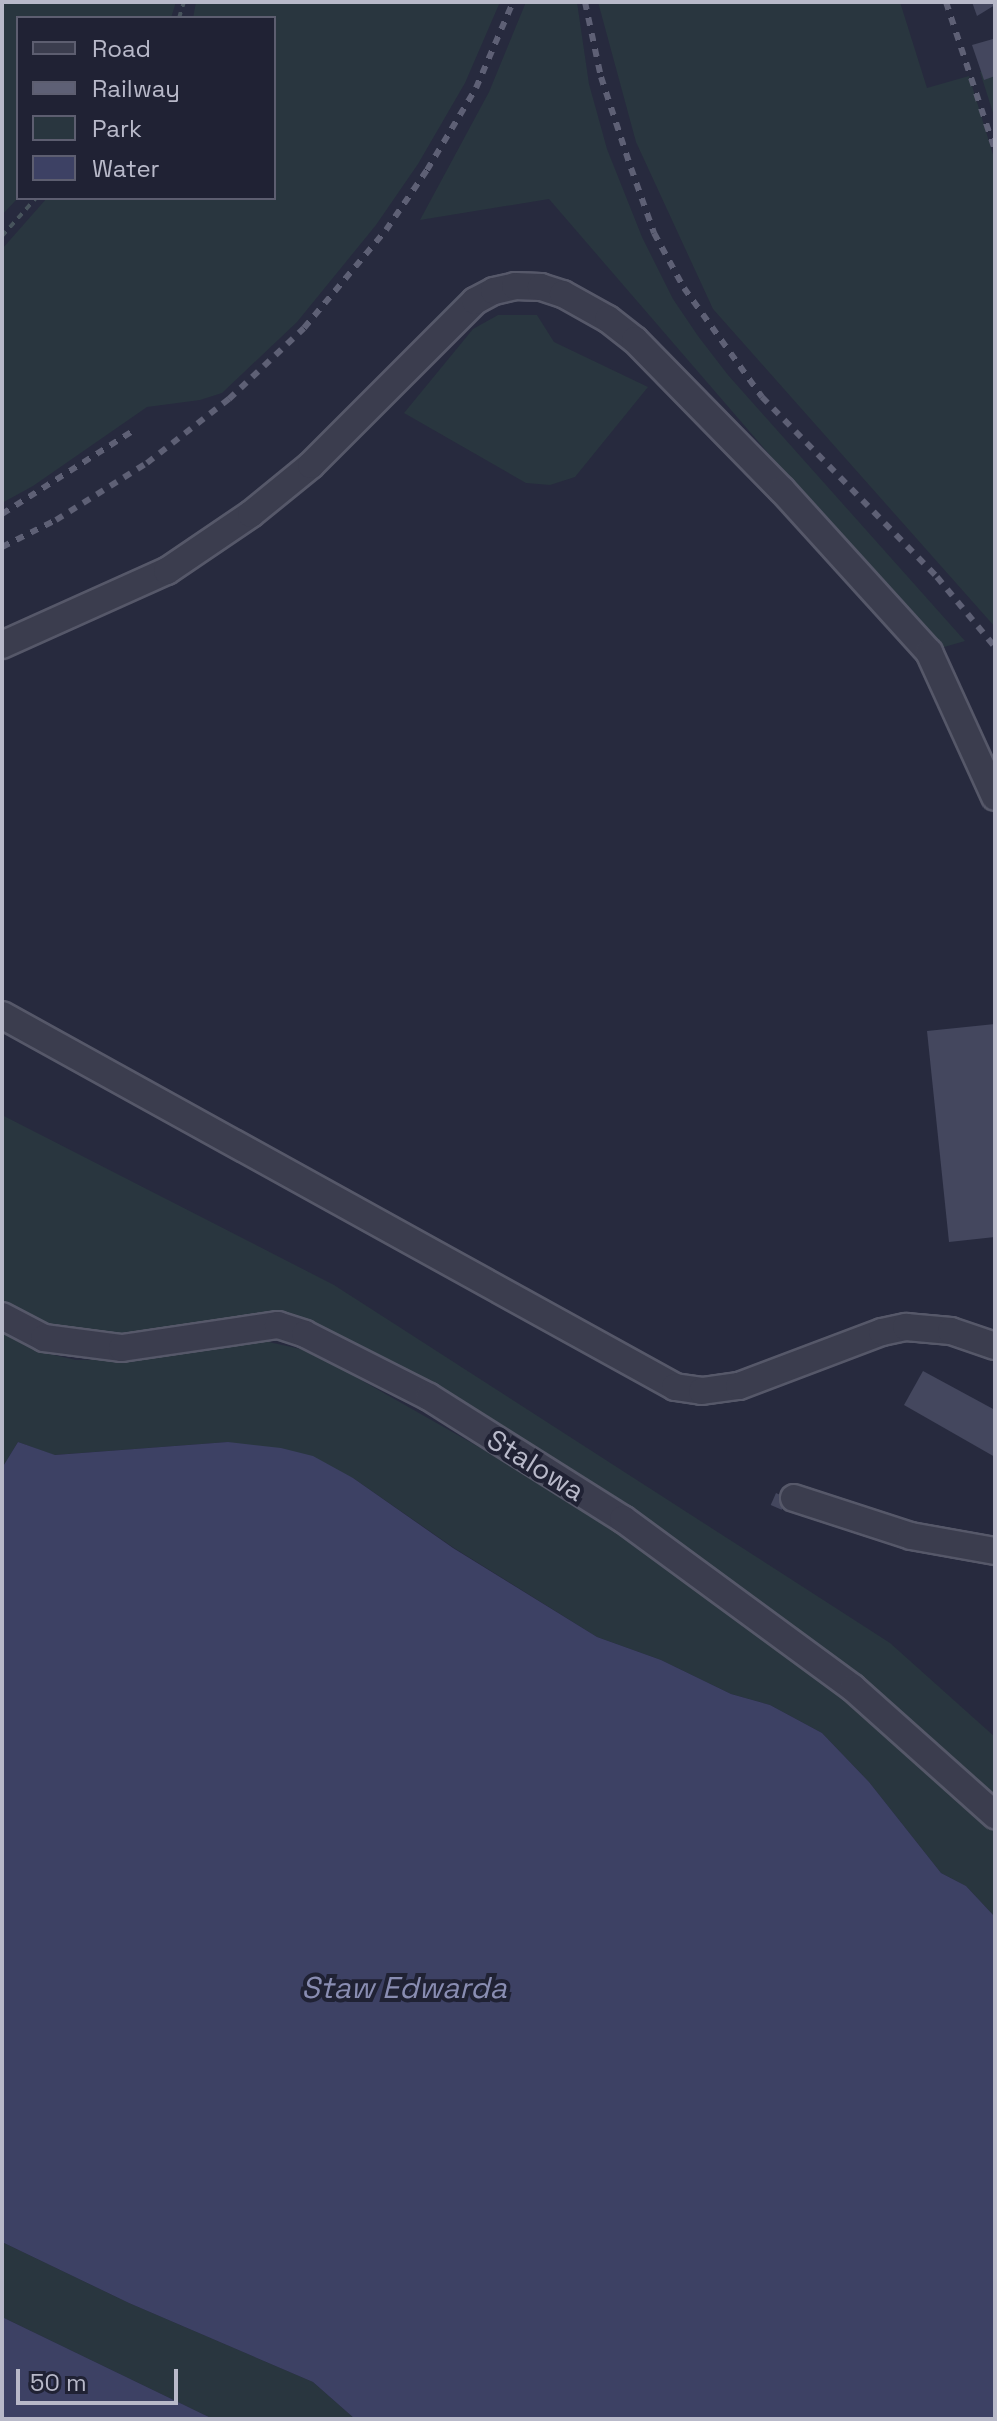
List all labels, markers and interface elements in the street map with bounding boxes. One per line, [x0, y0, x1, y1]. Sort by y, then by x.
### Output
legend [16, 16, 276, 200]
text: Road [92, 33, 151, 64]
text: Railway [92, 73, 180, 104]
text: Park [92, 113, 142, 144]
text: Water [92, 153, 160, 184]
street label: Stalowa [481, 1422, 591, 1508]
water label: Staw Edwarda [301, 1970, 507, 2006]
scale bar [20, 2353, 182, 2403]
text: 50 m [30, 2367, 87, 2398]

